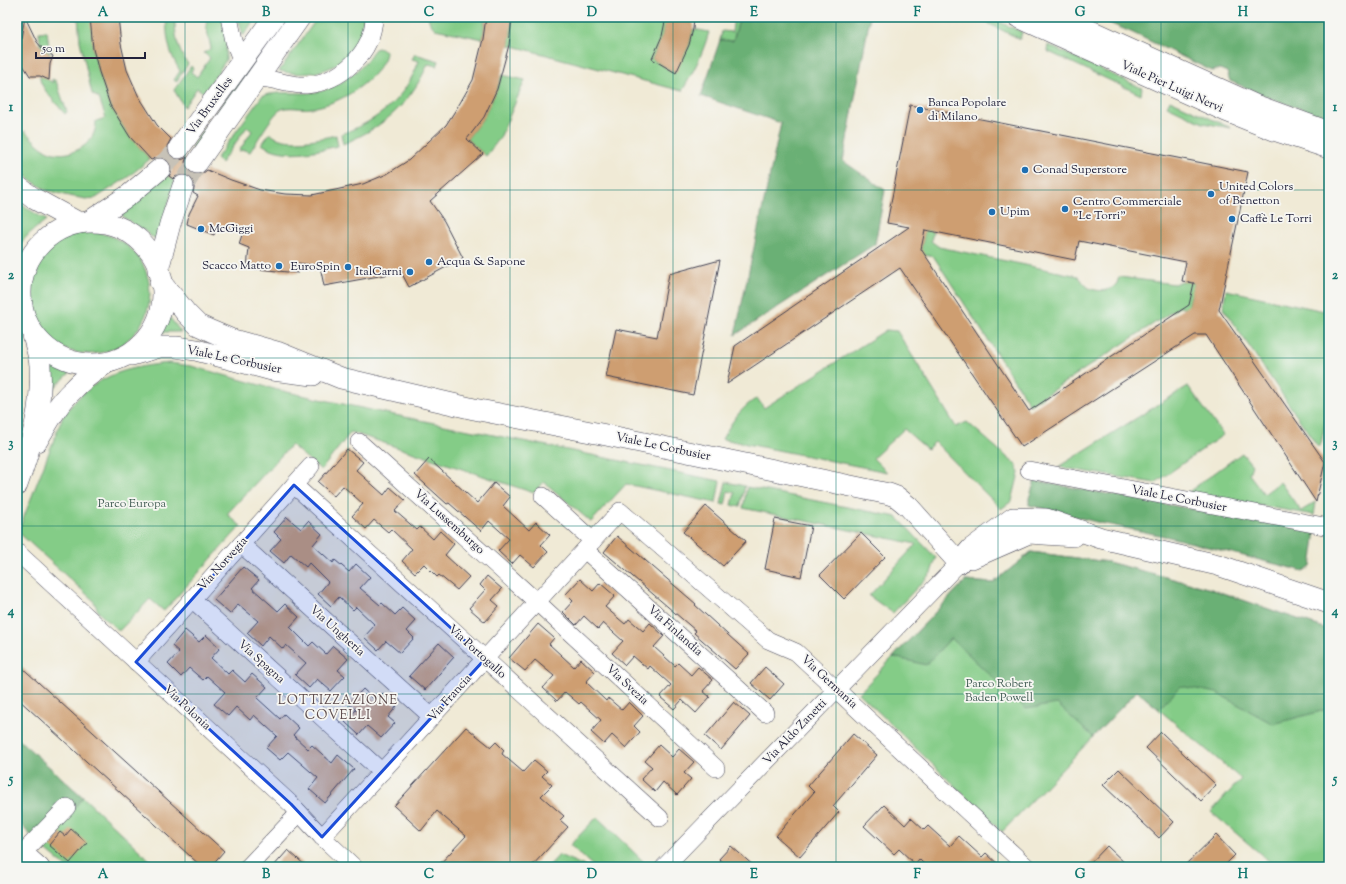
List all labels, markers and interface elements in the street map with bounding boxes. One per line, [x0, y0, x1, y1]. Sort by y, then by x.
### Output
text: A [98, 4, 109, 22]
text: B [262, 4, 271, 22]
text: C [424, 4, 434, 22]
text: D [587, 4, 597, 22]
text: E [750, 4, 758, 22]
text: F [913, 4, 921, 22]
text: G [1075, 4, 1086, 22]
text: H [1238, 4, 1249, 22]
scale bar [36, 34, 145, 60]
text: 50 m [41, 40, 65, 58]
street label: Viale Pier Luigi Nervi [1118, 56, 1227, 118]
street label: Via Bruxelles [183, 73, 238, 139]
place label: Banca Popolare di Milano [928, 94, 1007, 126]
text: 1 [9, 99, 14, 117]
text: 1 [1333, 99, 1338, 117]
marker: Banca Popolare di Milano [915, 105, 925, 115]
place label: Conad Superstore [1033, 161, 1127, 179]
marker: Conad Superstore [1020, 165, 1030, 175]
place label: United Colors of Benetton [1219, 178, 1293, 210]
marker: United Colors of Benetton [1206, 189, 1216, 199]
place label: Centro Commerciale "Le Torri" [1073, 193, 1182, 225]
place label: Upim [1000, 203, 1030, 221]
marker: Centro Commerciale "Le Torri" [1060, 204, 1070, 214]
marker: Upim [987, 207, 997, 217]
place label: Caffè Le Torri [1240, 210, 1313, 228]
marker: Caffè Le Torri [1227, 214, 1237, 224]
place label: McGiggi [209, 220, 254, 238]
marker: McGiggi [196, 224, 206, 234]
place label: Acqua & Sapone [437, 253, 526, 271]
place label: Scacco Matto [202, 257, 271, 275]
marker: Acqua & Sapone [424, 257, 434, 267]
place label: EuroSpin [290, 258, 340, 276]
marker: Scacco Matto [274, 261, 284, 271]
marker: EuroSpin [343, 262, 353, 272]
place label: ItalCarni [355, 263, 403, 281]
text: 2 [8, 267, 15, 285]
marker: ItalCarni [405, 267, 415, 277]
text: 2 [1332, 267, 1339, 285]
street label: Viale Le Corbusier [185, 341, 284, 379]
street label: Viale Le Corbusier [614, 428, 713, 466]
text: 3 [8, 435, 14, 453]
text: 3 [1332, 435, 1338, 453]
street label: Viale Le Corbusier [1130, 481, 1229, 517]
street label: Via Lussemburgo [410, 485, 489, 559]
park label: Parco Europa [98, 495, 167, 513]
street label: Via Norvegia [194, 533, 253, 595]
street label: Via Ungheria [305, 601, 369, 661]
street label: Via Finlandia [643, 601, 707, 661]
text: 4 [7, 603, 15, 621]
text: 4 [1331, 603, 1339, 621]
street label: Via Portogallo [444, 621, 510, 683]
street label: Via Spagna [233, 636, 289, 688]
street label: Via Germania [797, 651, 862, 713]
street label: Via Svezia [602, 660, 653, 710]
street label: Via Francia [424, 670, 477, 726]
park label: Parco Robert Baden Powell [965, 675, 1034, 707]
street label: Via Polonia [159, 681, 215, 735]
district label: LOTTIZZAZIONE COVELLI [278, 692, 398, 725]
street label: Via Aldo Zanetti [759, 695, 832, 769]
text: 5 [8, 771, 14, 789]
text: 5 [1332, 771, 1338, 789]
text: A [98, 866, 109, 884]
text: B [262, 866, 271, 884]
text: C [424, 866, 434, 884]
text: D [587, 866, 597, 884]
text: E [750, 866, 758, 884]
text: F [913, 866, 921, 884]
text: G [1075, 866, 1086, 884]
text: H [1238, 866, 1249, 884]

